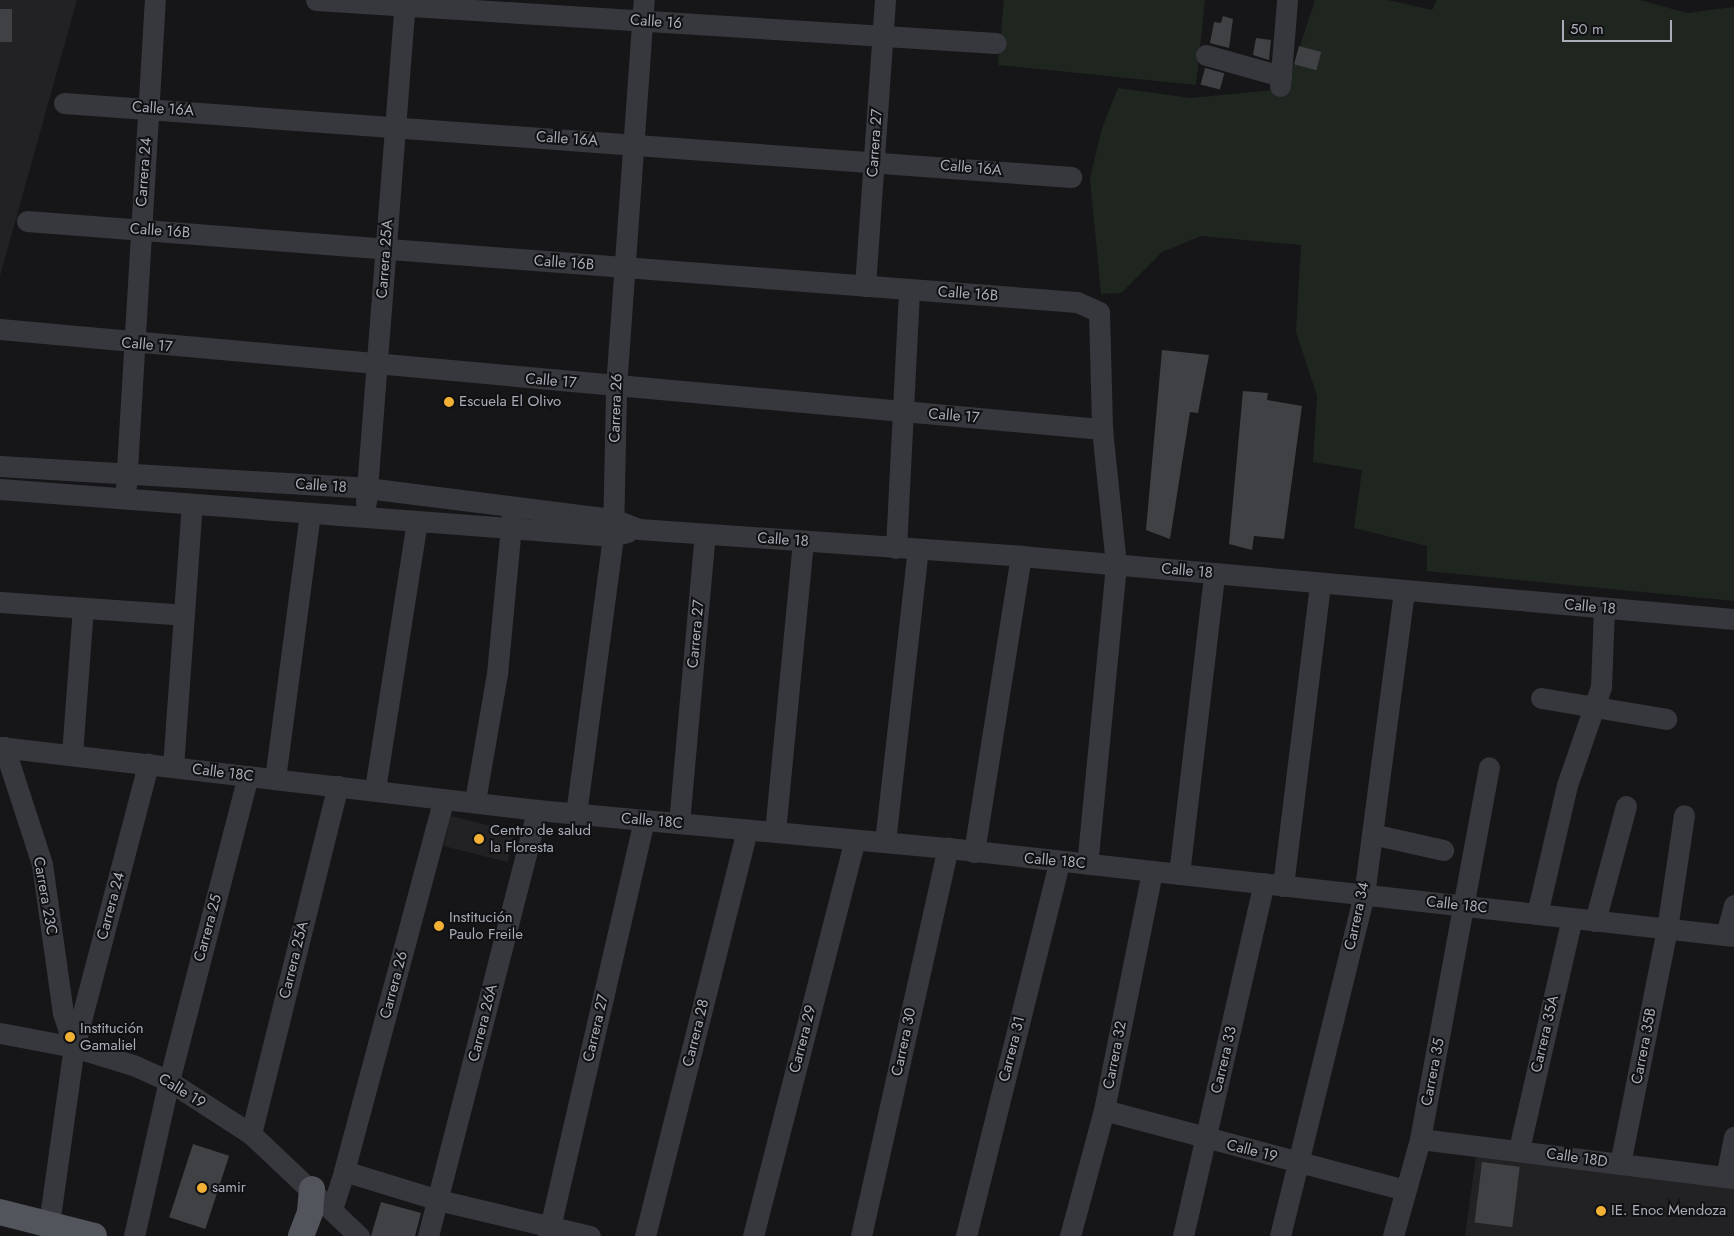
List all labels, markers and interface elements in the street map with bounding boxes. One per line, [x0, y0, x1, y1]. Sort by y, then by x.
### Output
scale bar [1564, 10, 1674, 42]
street label: Calle 16 [629, 11, 683, 33]
text: 50 m [1570, 18, 1604, 40]
street label: Calle 16A [131, 98, 195, 120]
street label: Carrera 27 [864, 108, 886, 178]
street label: Calle 16A [535, 128, 599, 150]
street label: Carrera 24 [133, 137, 155, 207]
street label: Calle 16A [939, 156, 1003, 180]
street label: Carrera 25A [373, 219, 397, 299]
street label: Calle 16B [129, 220, 191, 242]
street label: Calle 16B [533, 252, 595, 274]
street label: Calle 16B [937, 283, 999, 305]
street label: Calle 17 [121, 334, 173, 356]
street label: Calle 17 [525, 370, 577, 392]
street label: Carrera 26 [606, 373, 626, 443]
place label: Escuela El Olivo [459, 393, 561, 411]
marker: Escuela El Olivo [443, 396, 455, 408]
street label: Calle 17 [928, 405, 980, 427]
street label: Calle 18 [295, 475, 347, 497]
street label: Calle 18 [757, 529, 809, 551]
street label: Calle 18 [1161, 560, 1213, 582]
street label: Calle 18 [1564, 596, 1616, 618]
street label: Carrera 27 [684, 599, 708, 669]
street label: Calle 18C [191, 760, 255, 786]
street label: Calle 18C [620, 809, 684, 833]
place label: Centro de salud la Floresta [490, 821, 591, 856]
marker: Centro de salud la Floresta [472, 832, 486, 846]
street label: Calle 18C [1023, 849, 1087, 873]
street label: Carrera 23C [29, 855, 61, 937]
street label: Carrera 24 [93, 870, 129, 942]
street label: Carrera 34 [1341, 880, 1373, 952]
street label: Carrera 25 [190, 892, 226, 964]
street label: Calle 18C [1425, 893, 1489, 917]
place label: Institución Paulo Freile [449, 908, 523, 943]
street label: Carrera 25A [276, 919, 312, 1001]
marker: Institución Paulo Freile [433, 920, 445, 932]
street label: Carrera 26 [376, 949, 412, 1021]
street label: Carrera 26A [465, 982, 501, 1064]
street label: Carrera 27 [580, 993, 612, 1063]
street label: Carrera 35A [1527, 994, 1563, 1074]
street label: Carrera 28 [679, 997, 713, 1069]
street label: Carrera 29 [786, 1003, 820, 1075]
street label: Carrera 30 [888, 1006, 920, 1078]
street label: Carrera 35B [1628, 1006, 1660, 1086]
street label: Carrera 31 [995, 1014, 1029, 1084]
place label: Institución Gamaliel [80, 1019, 144, 1054]
street label: Carrera 32 [1100, 1019, 1130, 1091]
street label: Carrera 33 [1208, 1025, 1240, 1095]
marker: Institución Gamaliel [64, 1031, 76, 1043]
street label: Carrera 35 [1418, 1037, 1448, 1107]
street label: Calle 19 [155, 1070, 209, 1112]
street label: Calle 19 [1225, 1136, 1279, 1166]
street label: Calle 18D [1545, 1145, 1609, 1171]
place label: samir [212, 1179, 246, 1197]
marker: samir [196, 1182, 208, 1194]
place label: IE. Enoc Mendoza [1611, 1202, 1726, 1220]
marker: IE. Enoc Mendoza [1595, 1205, 1607, 1217]

